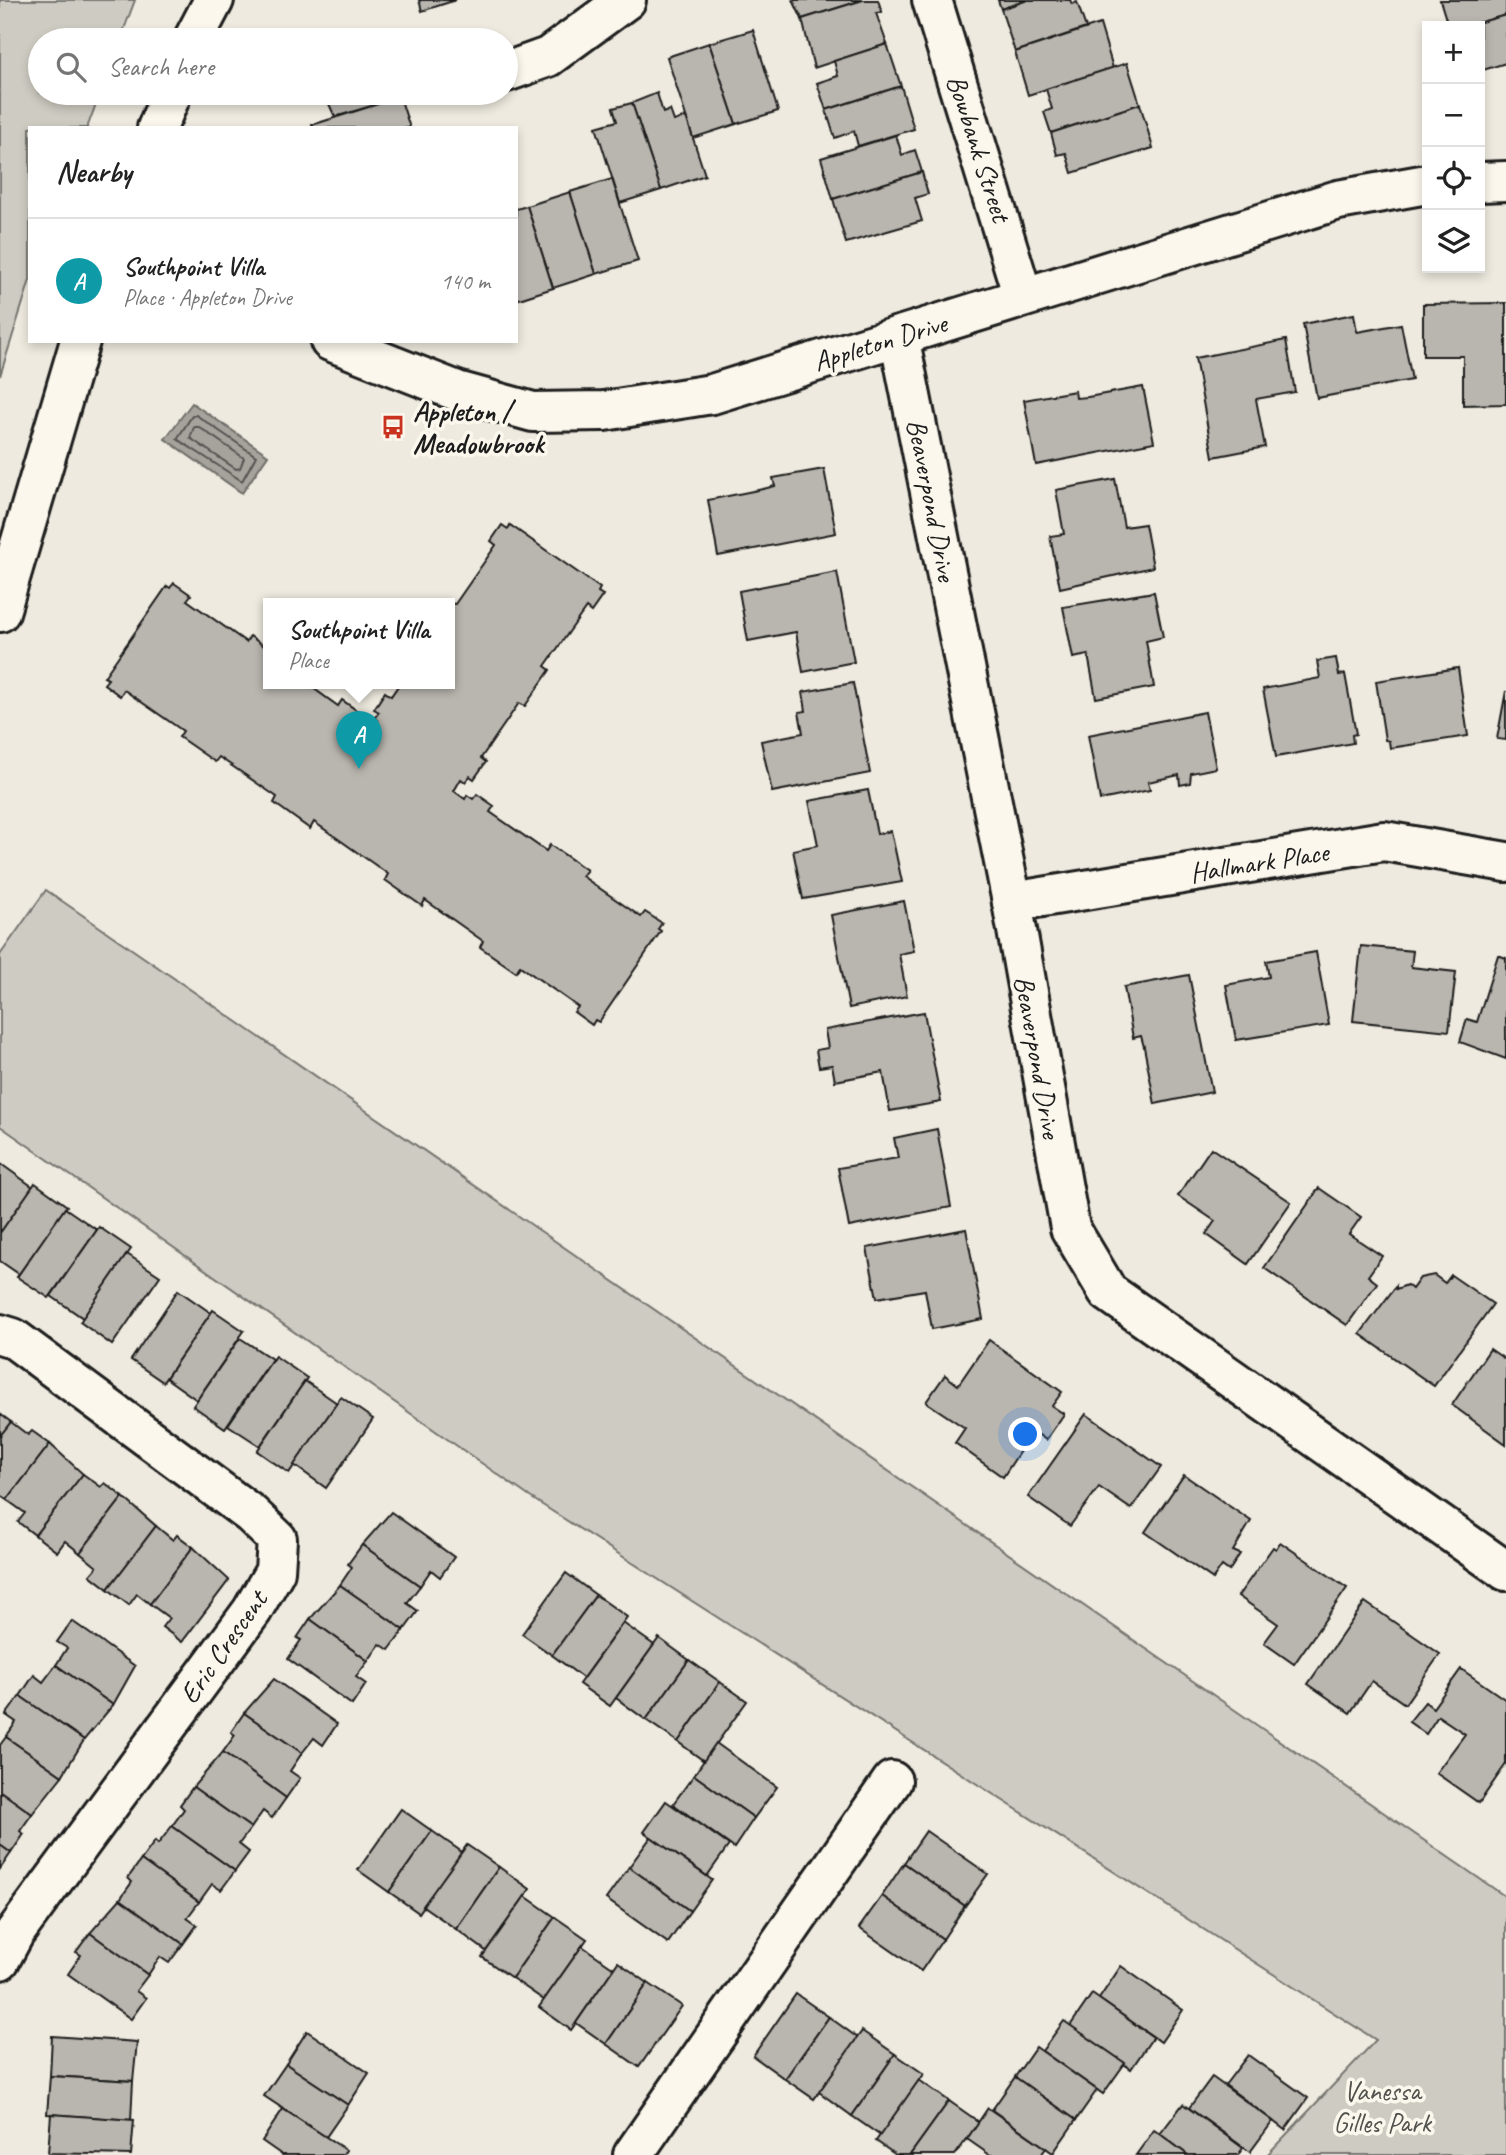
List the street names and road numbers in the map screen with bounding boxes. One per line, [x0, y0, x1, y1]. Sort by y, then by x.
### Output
street label: Bowbank Street [939, 70, 1020, 228]
street label: Appleton Drive [809, 305, 953, 379]
street label: Beaverpond Drive [899, 416, 965, 586]
street label: Hallmark Place [1187, 833, 1333, 890]
street label: Beaverpond Drive [1007, 973, 1070, 1143]
street label: Eric Crescent [171, 1582, 276, 1710]

